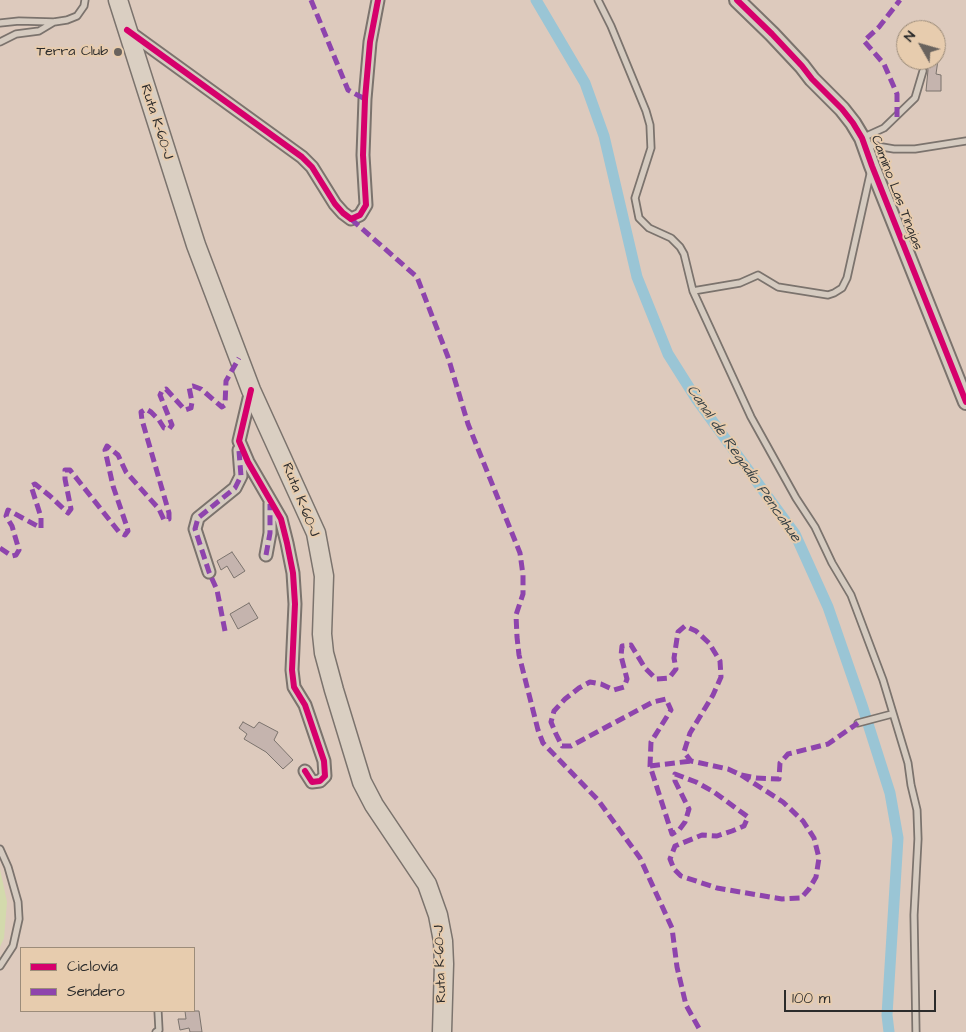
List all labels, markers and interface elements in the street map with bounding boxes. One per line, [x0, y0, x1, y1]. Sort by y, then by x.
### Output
north arrow [896, 20, 946, 70]
text: N [899, 27, 921, 46]
place label: Terra Club [36, 44, 108, 60]
marker: Terra Club [112, 46, 124, 58]
street label: Ruta K-60-J [136, 82, 176, 162]
street label: Camino Las Tinajas [866, 133, 926, 253]
water label: Canal de Regadío Pencahue [682, 382, 804, 546]
street label: Ruta K-60-J [278, 461, 322, 539]
street label: Ruta K-60-J [431, 925, 451, 1003]
legend [20, 947, 195, 1012]
text: Ciclovía [67, 956, 118, 977]
scale bar [786, 980, 938, 1012]
text: Sendero [67, 981, 125, 1002]
text: 100 m [792, 988, 831, 1009]

